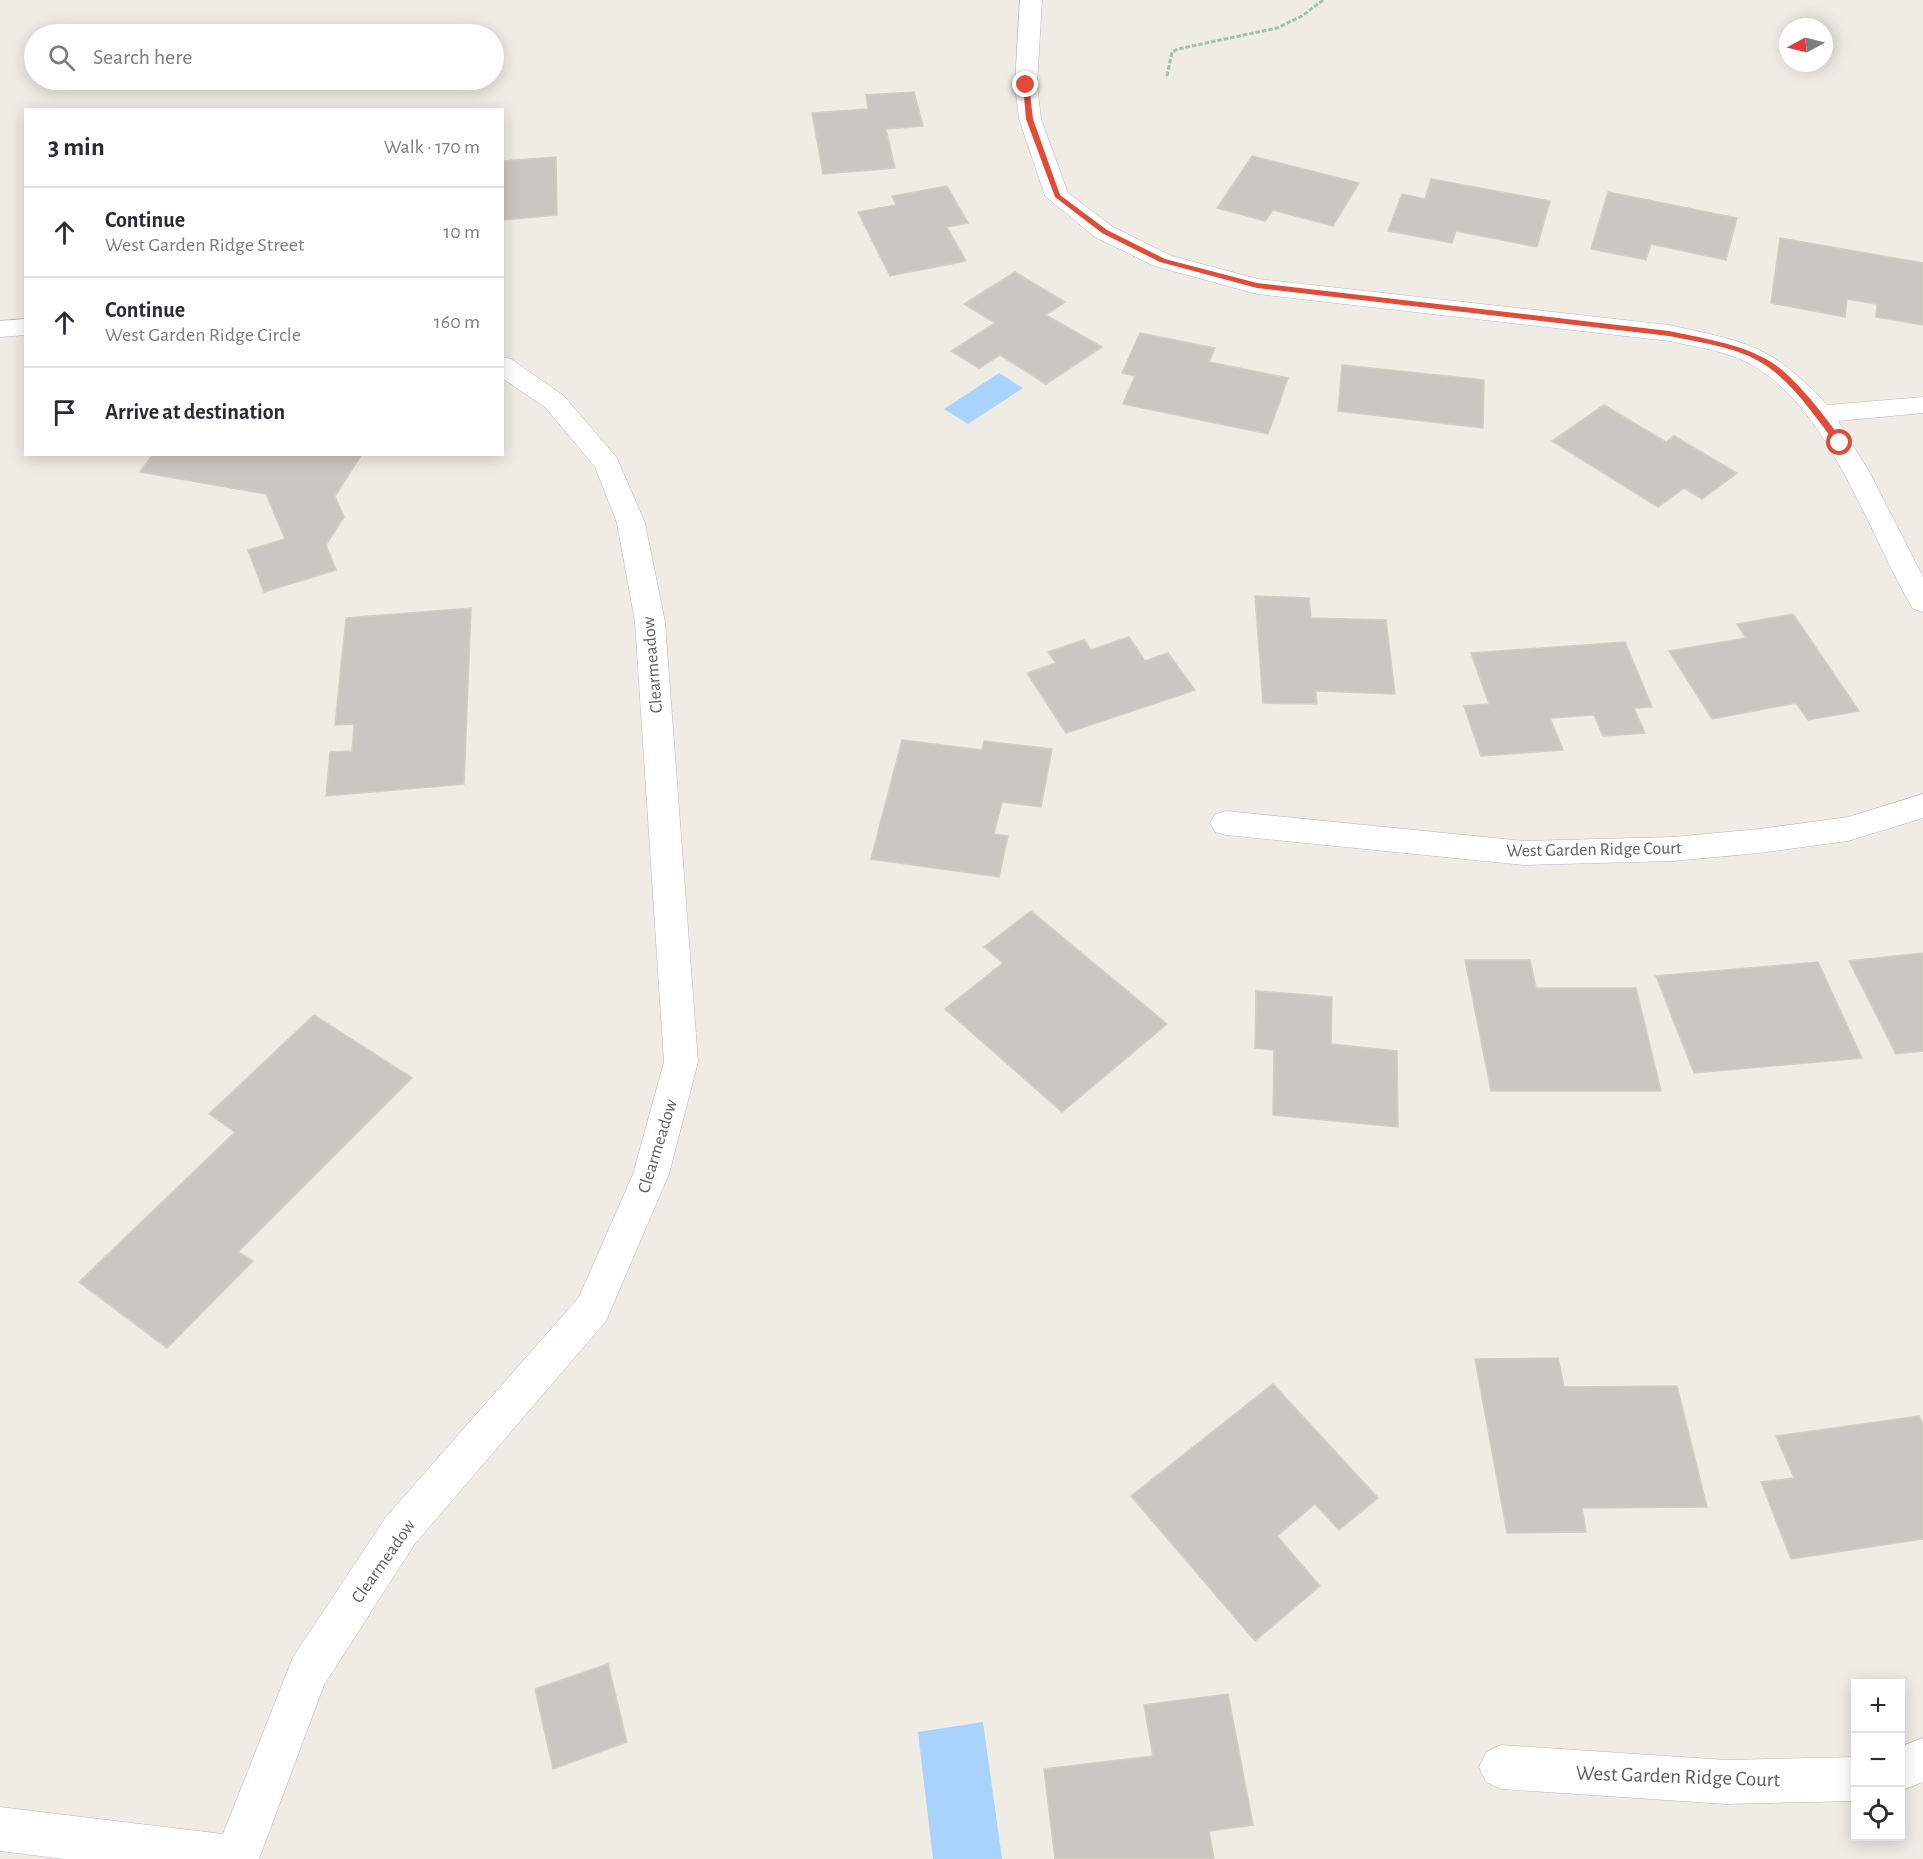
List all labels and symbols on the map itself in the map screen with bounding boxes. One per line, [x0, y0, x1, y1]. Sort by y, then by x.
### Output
north arrow [1779, 18, 1833, 72]
route end [1012, 71, 1038, 97]
route start [1826, 429, 1852, 455]
street label: Clearmeadow [640, 616, 666, 714]
street label: West Garden Ridge Court [1506, 839, 1682, 861]
street label: Clearmeadow [635, 1097, 681, 1195]
street label: Clearmeadow [349, 1517, 419, 1607]
street label: West Garden Ridge Court [1575, 1762, 1781, 1791]

